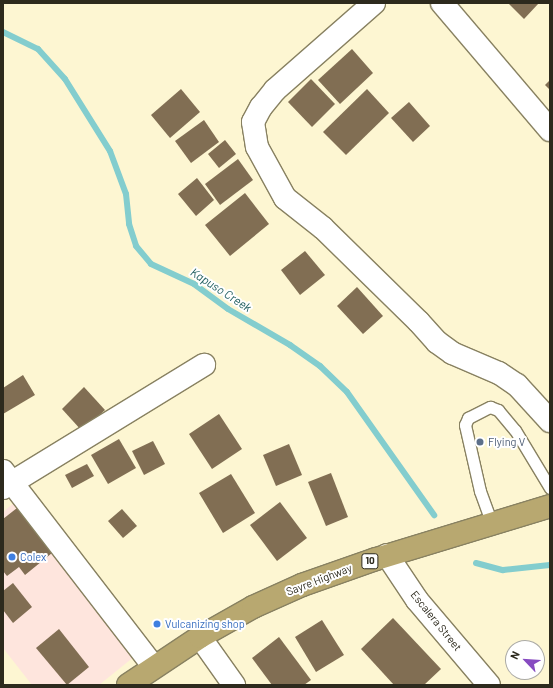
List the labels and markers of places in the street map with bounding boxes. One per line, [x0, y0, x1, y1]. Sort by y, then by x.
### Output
place label: Flying V [488, 435, 525, 449]
marker: Flying V [475, 437, 485, 447]
place label: Colex [20, 550, 46, 564]
marker: Colex [7, 552, 17, 562]
place label: Vulcanizing shop [165, 617, 245, 631]
marker: Vulcanizing shop [152, 619, 162, 629]

